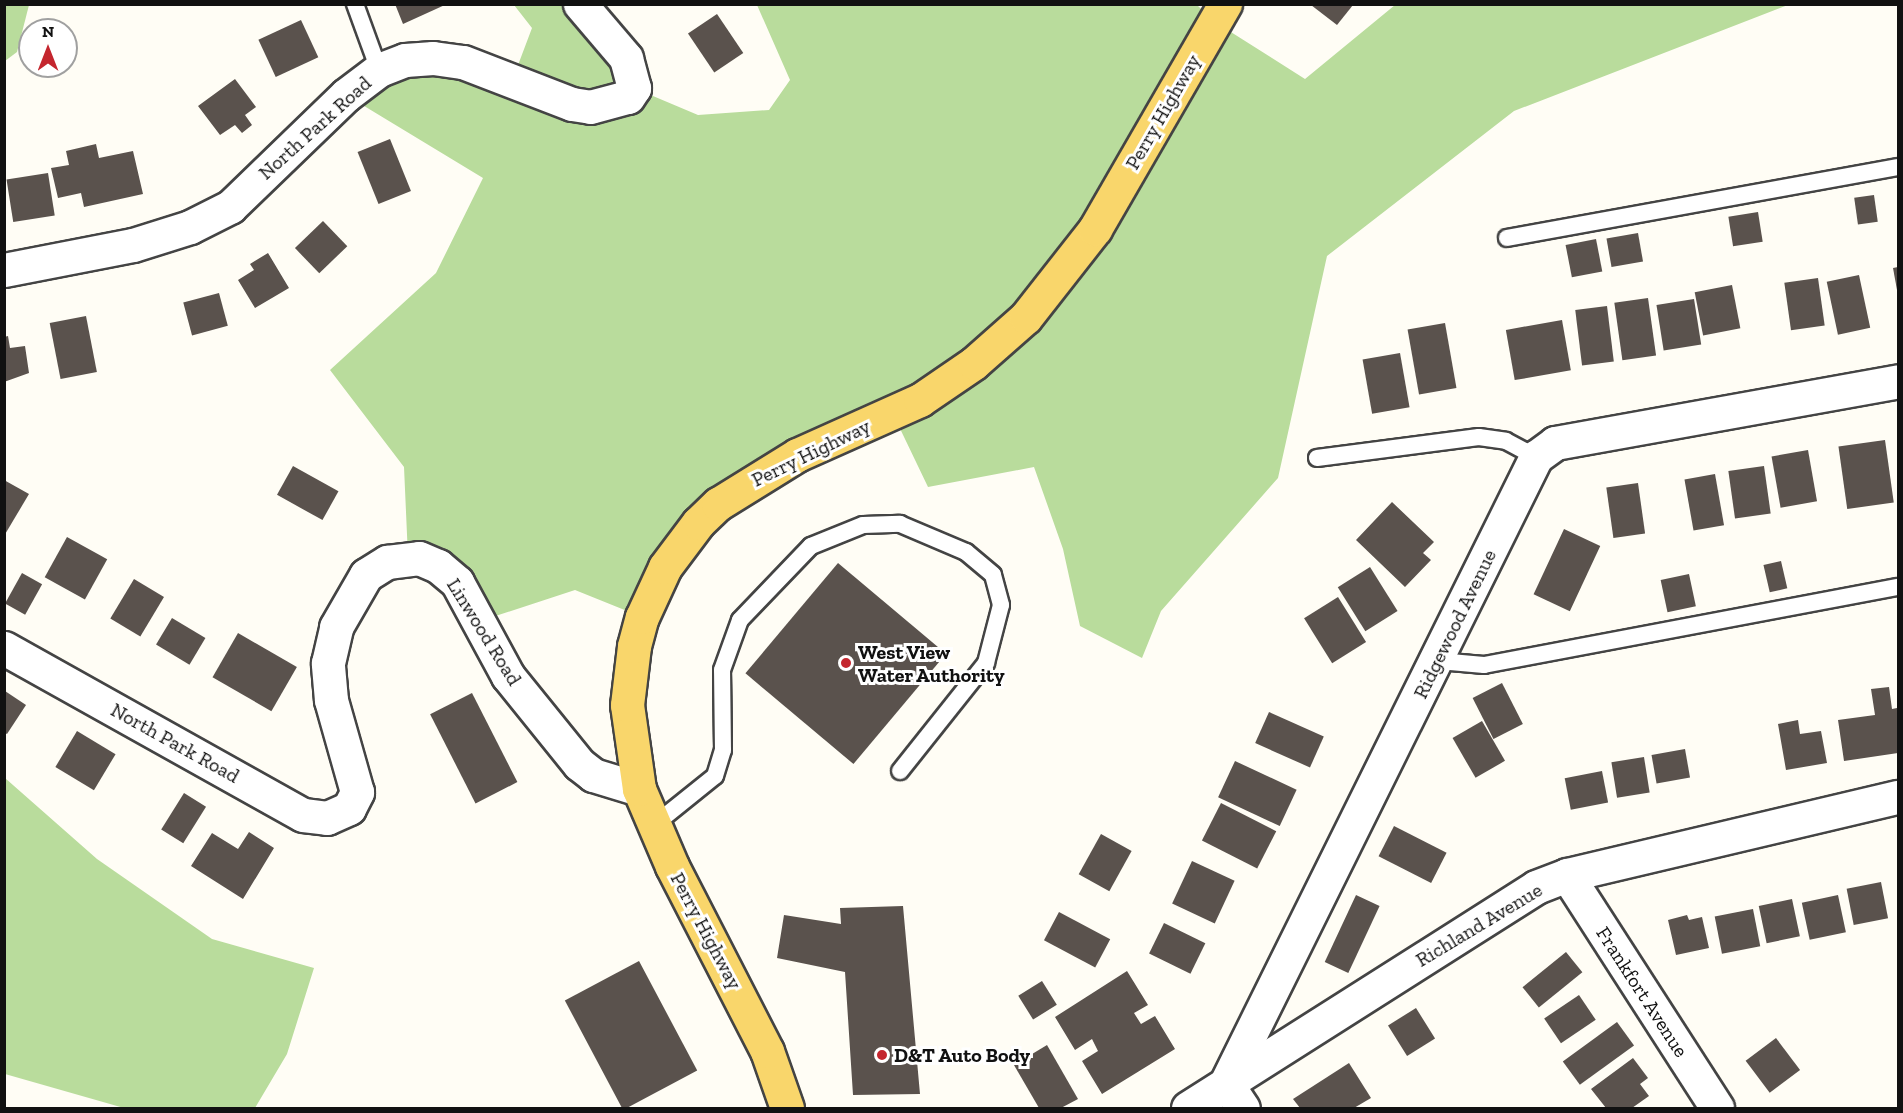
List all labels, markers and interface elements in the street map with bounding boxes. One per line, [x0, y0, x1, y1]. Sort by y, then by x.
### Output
north arrow [18, 18, 78, 78]
text: N [42, 22, 54, 41]
street label: Perry Highway [1120, 50, 1206, 174]
street label: North Park Road [254, 71, 376, 185]
street label: Perry Highway [748, 414, 874, 492]
street label: Ridgewood Avenue [1408, 545, 1502, 703]
street label: Linwood Road [442, 574, 526, 690]
place label: West View Water Authority [858, 640, 1005, 687]
marker: West View Water Authority [839, 656, 853, 670]
street label: North Park Road [106, 698, 244, 788]
street label: Perry Highway [665, 868, 747, 994]
street label: Richland Avenue [1411, 878, 1547, 972]
street label: Frankfort Avenue [1591, 922, 1693, 1062]
place label: D&T Auto Body [894, 1043, 1031, 1067]
marker: D&T Auto Body [875, 1048, 889, 1062]

